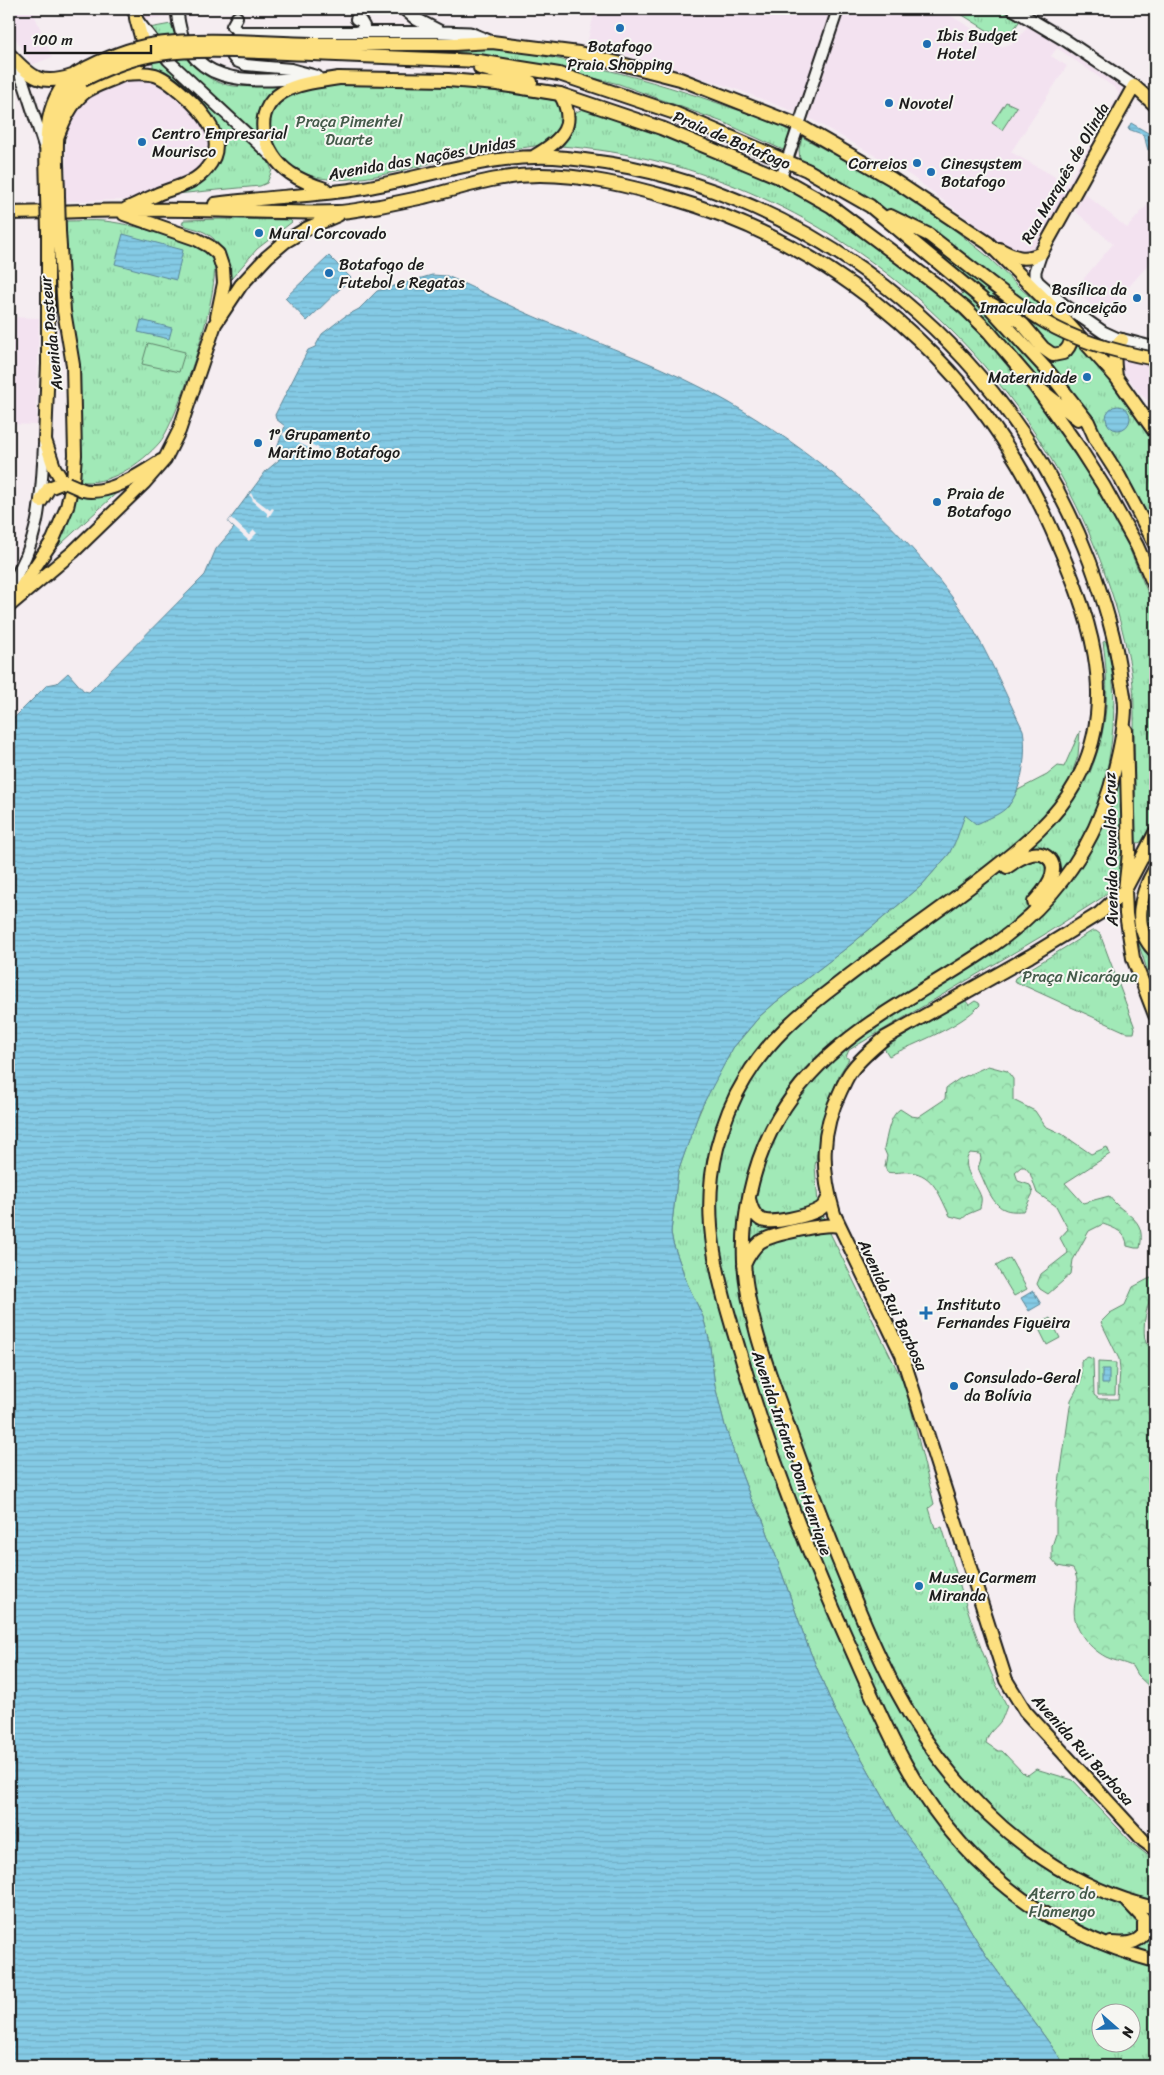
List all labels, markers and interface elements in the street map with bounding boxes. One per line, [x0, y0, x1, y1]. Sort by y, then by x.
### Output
place label: Ibis Budget Hotel [936, 21, 1018, 68]
scale bar [25, 22, 151, 54]
marker: Botafogo Praia Shopping [614, 22, 626, 34]
text: 100 m [32, 27, 73, 53]
place label: Botafogo Praia Shopping [567, 32, 673, 79]
marker: Ibis Budget Hotel [921, 38, 933, 50]
place label: Novotel [899, 89, 953, 118]
marker: Novotel [883, 97, 895, 109]
street label: Rua Marquês de Olinda [1013, 97, 1117, 249]
street label: Praia de Botafogo [668, 102, 796, 178]
park label: Praça Pimentel Duarte [296, 107, 403, 154]
place label: Centro Empresarial Mourisco [152, 119, 288, 166]
street label: Avenida das Nações Unidas [325, 127, 519, 189]
marker: Centro Empresarial Mourisco [136, 136, 148, 148]
place label: Correios [848, 149, 907, 178]
place label: Cinesystem Botafogo [941, 149, 1022, 196]
marker: Correios [911, 157, 923, 169]
marker: Cinesystem Botafogo [925, 166, 937, 178]
place label: Mural Corcovado [269, 219, 386, 248]
marker: Mural Corcovado [253, 227, 265, 239]
place label: Botafogo de Futebol e Regatas [339, 250, 465, 297]
marker: Botafogo de Futebol e Regatas [323, 267, 335, 279]
street label: Avenida Pasteur [30, 273, 72, 393]
place label: Basílica da Imaculada Conceição [979, 275, 1127, 322]
marker: Basílica da Imaculada Conceição [1131, 292, 1143, 304]
place label: Maternidade [988, 363, 1077, 392]
marker: Maternidade [1081, 371, 1093, 383]
place label: 1º Grupamento Marítimo Botafogo [268, 420, 400, 467]
marker: 1º Grupamento Marítimo Botafogo [252, 437, 264, 449]
place label: Praia de Botafogo [947, 479, 1011, 526]
marker: Praia de Botafogo [931, 496, 943, 508]
street label: Avenida Oswaldo Cruz [1095, 771, 1127, 928]
park label: Praça Nicarágua [1022, 962, 1138, 991]
street label: Avenida Rui Barbosa [849, 1233, 937, 1377]
place label: Instituto Fernandes Figueira [936, 1290, 1071, 1337]
marker: Instituto Fernandes Figueira [919, 1306, 933, 1320]
street label: Avenida Infante Dom Henrique [743, 1345, 841, 1560]
place label: Consulado-Geral da Bolívia [964, 1363, 1081, 1410]
marker: Consulado-Geral da Bolívia [948, 1380, 960, 1392]
place label: Museu Carmem Miranda [929, 1563, 1036, 1610]
marker: Museu Carmem Miranda [913, 1580, 925, 1592]
street label: Avenida Rui Barbosa [1024, 1686, 1142, 1813]
park label: Aterro do Flamengo [1027, 1879, 1096, 1926]
north arrow [1092, 2002, 1142, 2052]
text: N [1114, 2023, 1141, 2041]

